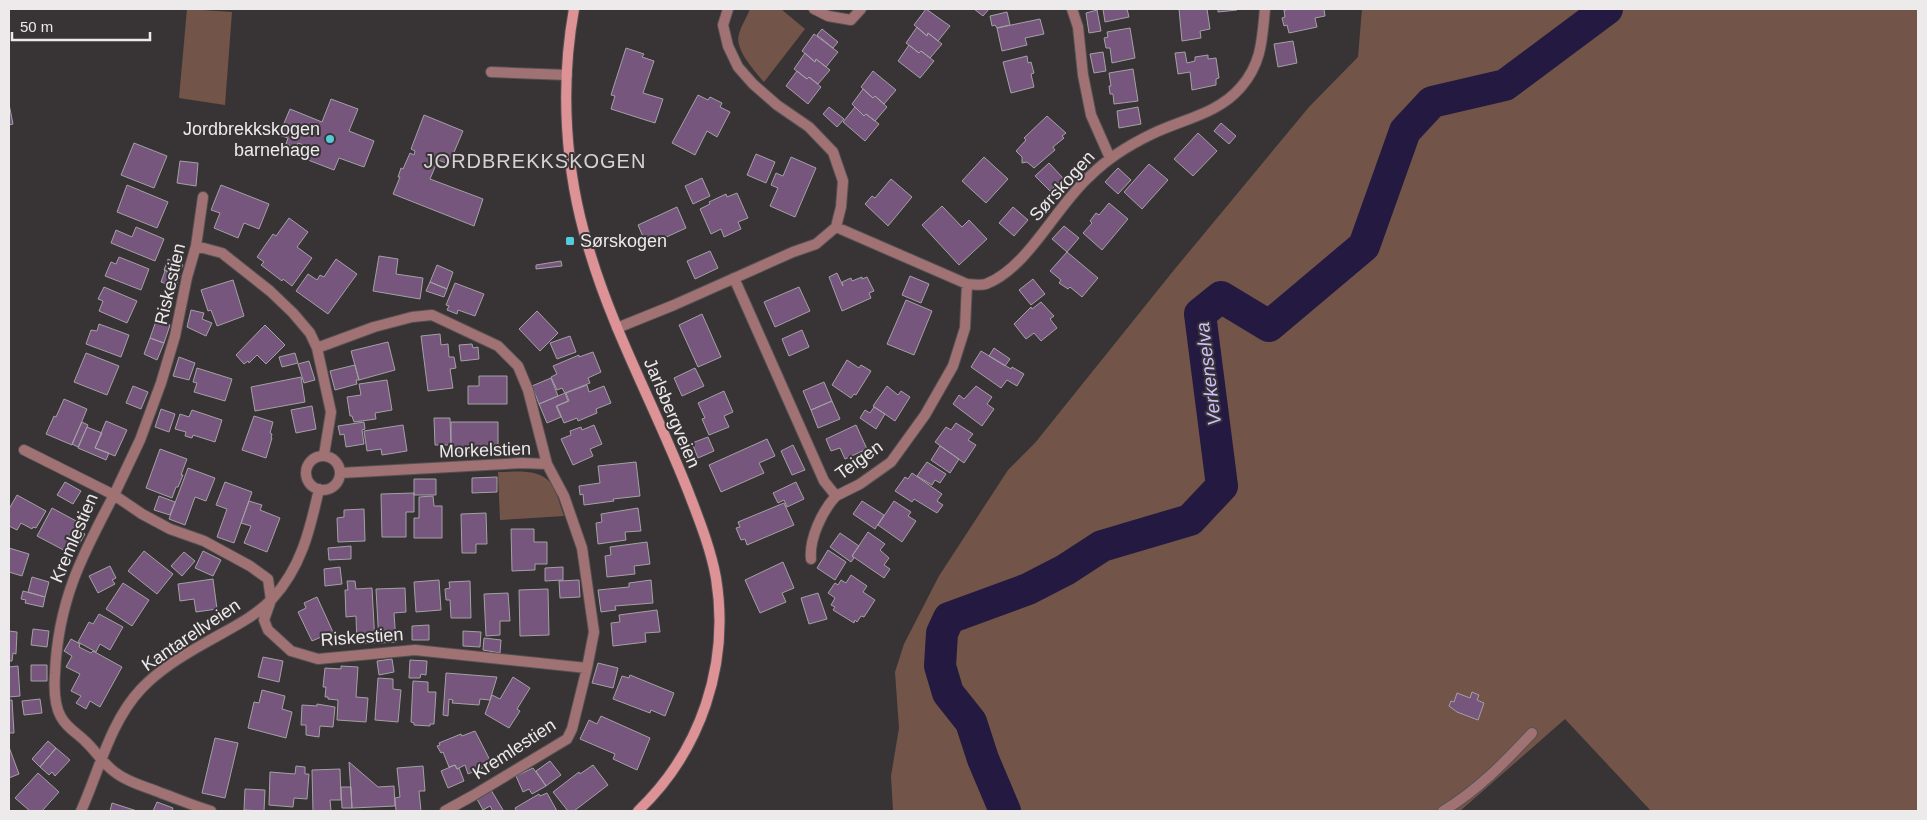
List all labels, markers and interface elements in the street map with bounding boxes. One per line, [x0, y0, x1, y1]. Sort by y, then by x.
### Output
scale bar [12, 10, 150, 42]
text: 50 m [20, 18, 53, 35]
place label: Jordbrekkskogen barnehage [183, 119, 320, 160]
marker: Jordbrekkskogen barnehage [324, 133, 336, 145]
street label: Sørskogen [1025, 147, 1099, 225]
district label: JORDBREKKSKOGEN [424, 150, 646, 172]
place label: Sørskogen [580, 231, 667, 251]
marker: Sørskogen [564, 235, 576, 247]
street label: Riskestien [151, 241, 189, 327]
water label: Verkenselva [1192, 321, 1225, 427]
street label: Jarlsbergveien [640, 355, 704, 471]
street label: Teigen [832, 436, 886, 484]
street label: Morkelstien [439, 438, 531, 462]
street label: Kremlestien [46, 490, 102, 586]
street label: Kantarellveien [138, 595, 244, 675]
street label: Riskestien [320, 624, 404, 650]
street label: Kremlestien [469, 715, 559, 783]

